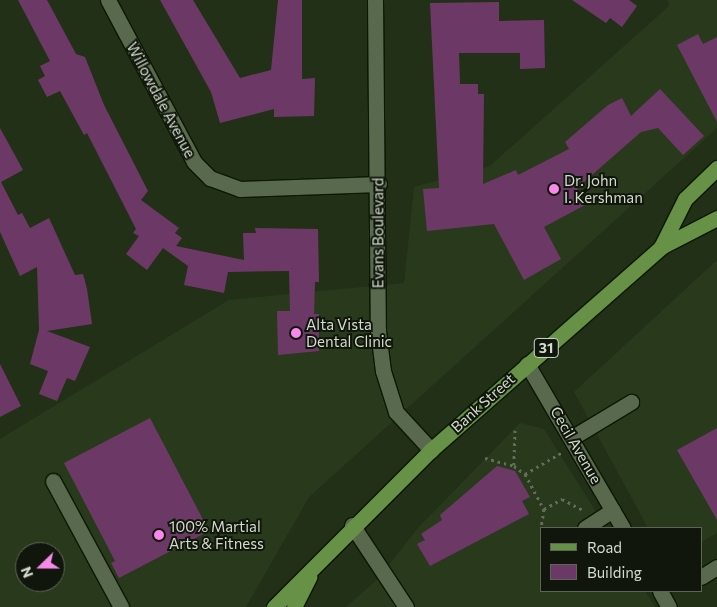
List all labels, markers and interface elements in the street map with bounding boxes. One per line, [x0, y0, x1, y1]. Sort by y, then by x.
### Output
street label: Willowdale Avenue [123, 39, 199, 161]
place label: Dr. John I. Kershman [564, 171, 643, 206]
street label: Evans Boulevard [369, 178, 387, 288]
marker: Dr. John I. Kershman [548, 183, 560, 195]
place label: Alta Vista Dental Clinic [306, 315, 392, 350]
marker: Alta Vista Dental Clinic [290, 327, 302, 339]
road number: 31 [534, 336, 558, 359]
street label: Bank Street [447, 370, 519, 436]
street label: Cecil Avenue [547, 403, 605, 487]
place label: 100% Martial Arts & Fitness [169, 517, 264, 552]
legend [540, 527, 702, 592]
marker: 100% Martial Arts & Fitness [153, 529, 165, 541]
text: Road [587, 538, 622, 556]
north arrow [15, 542, 65, 592]
text: Building [587, 563, 642, 581]
text: N [17, 564, 36, 580]

